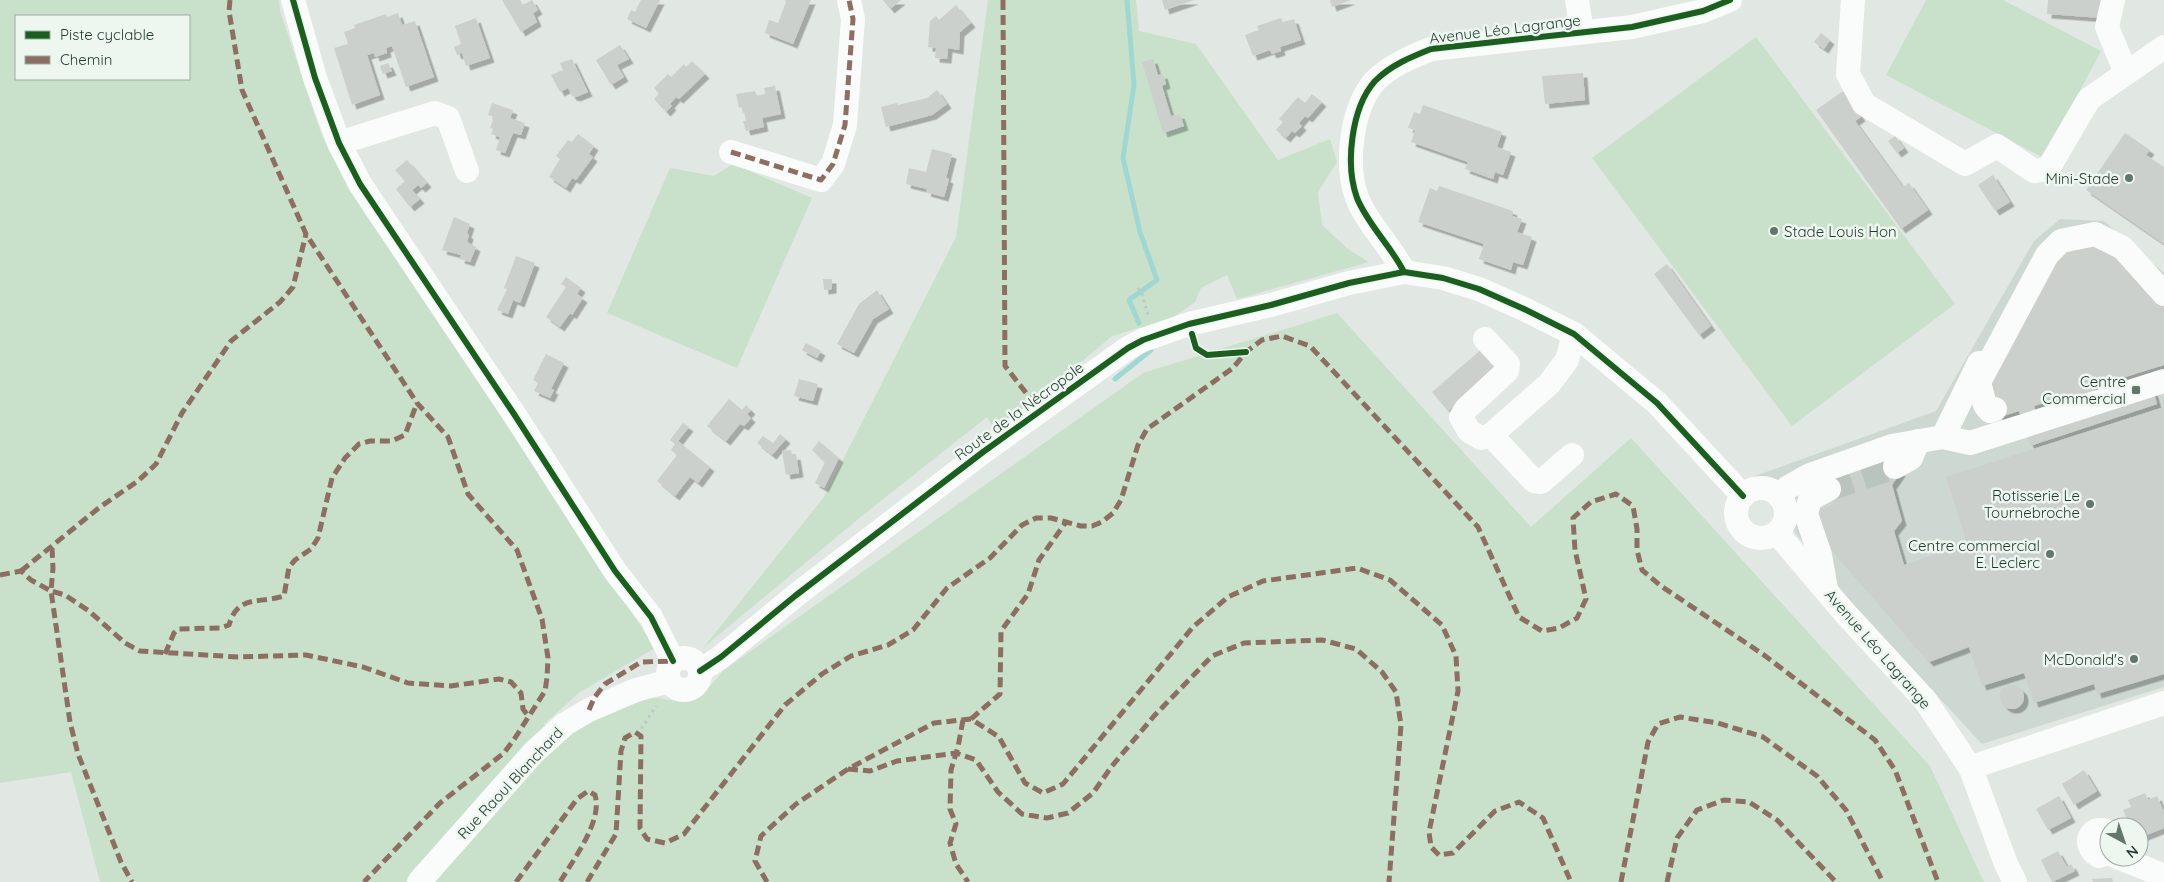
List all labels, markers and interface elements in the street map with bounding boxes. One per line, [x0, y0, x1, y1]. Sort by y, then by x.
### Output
street label: Avenue Léo Lagrange [1428, 10, 1582, 48]
legend [15, 15, 190, 80]
text: Piste cyclable [60, 25, 154, 44]
text: Chemin [60, 50, 112, 69]
place label: Mini-Stade [2045, 169, 2119, 188]
marker: Mini-Stade [2123, 172, 2135, 184]
place label: Stade Louis Hon [1784, 222, 1897, 241]
marker: Stade Louis Hon [1768, 225, 1780, 237]
street label: Route de la Nécropole [951, 358, 1087, 464]
place label: Centre Commercial [2042, 372, 2126, 408]
marker: Centre Commercial [2130, 384, 2142, 396]
place label: Rotisserie Le Tournebroche [1984, 486, 2080, 522]
marker: Rotisserie Le Tournebroche [2084, 498, 2096, 510]
place label: Centre commercial E. Leclerc [1908, 536, 2040, 572]
marker: Centre commercial E. Leclerc [2044, 548, 2056, 560]
street label: Avenue Léo Lagrange [1821, 585, 1935, 713]
place label: McDonald's [2044, 650, 2124, 669]
marker: McDonald's [2128, 653, 2140, 665]
street label: Rue Raoul Blanchard [453, 723, 567, 843]
north arrow [2099, 817, 2149, 867]
text: N [2123, 842, 2142, 862]

